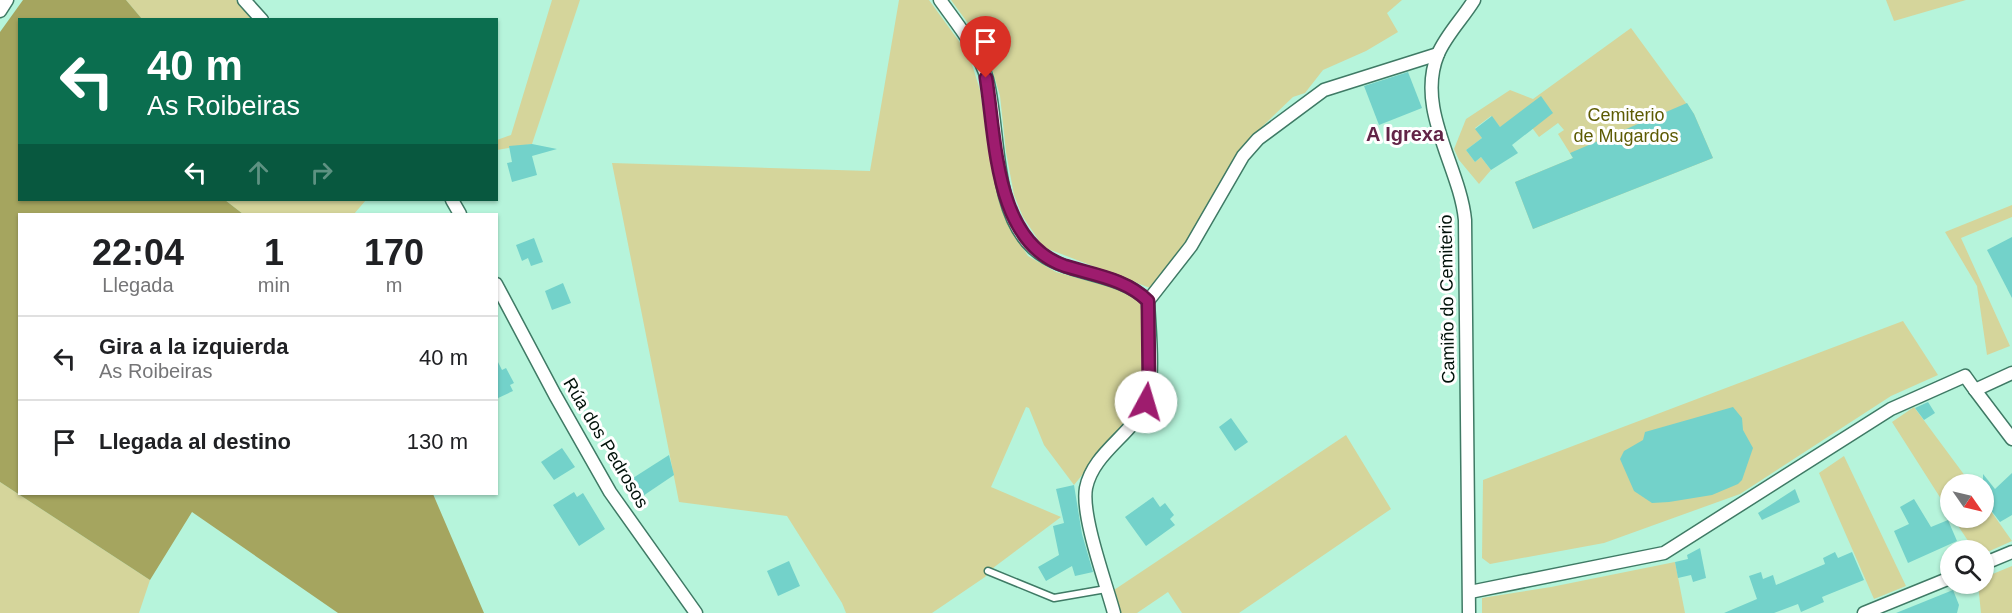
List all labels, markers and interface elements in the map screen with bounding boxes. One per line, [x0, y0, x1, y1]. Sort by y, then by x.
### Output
pin [960, 16, 1011, 78]
icon: arrive [969, 25, 1002, 58]
icon: left [48, 42, 126, 120]
text: 40 m [147, 42, 243, 89]
text: As Roibeiras [147, 91, 300, 121]
park label: Cemiterio de Mugardos [1573, 105, 1679, 146]
district label: A Igrexa [1366, 123, 1445, 145]
icon: left [179, 156, 212, 189]
icon: ahead [242, 156, 275, 189]
icon: right [305, 156, 338, 189]
street label: Camiño do Cemiterio [1436, 214, 1458, 384]
text: 22:04 [92, 232, 184, 273]
text: 1 [264, 232, 284, 273]
text: 170 [364, 232, 424, 273]
text: Llegada [102, 274, 174, 296]
text: min [258, 274, 290, 296]
text: m [386, 274, 402, 296]
text: Gira a la izquierda [99, 334, 289, 359]
icon: left [48, 342, 81, 375]
text: 40 m [419, 345, 468, 370]
text: As Roibeiras [99, 360, 212, 382]
position arrow [1114, 370, 1178, 434]
street label: Rúa dos Pedrosos [559, 374, 653, 512]
icon: arrive [48, 426, 81, 459]
text: Llegada al destino [99, 429, 291, 454]
text: 130 m [407, 429, 468, 454]
north arrow [1940, 474, 1994, 528]
map controls [1940, 474, 1994, 594]
button: search [1940, 540, 1994, 594]

